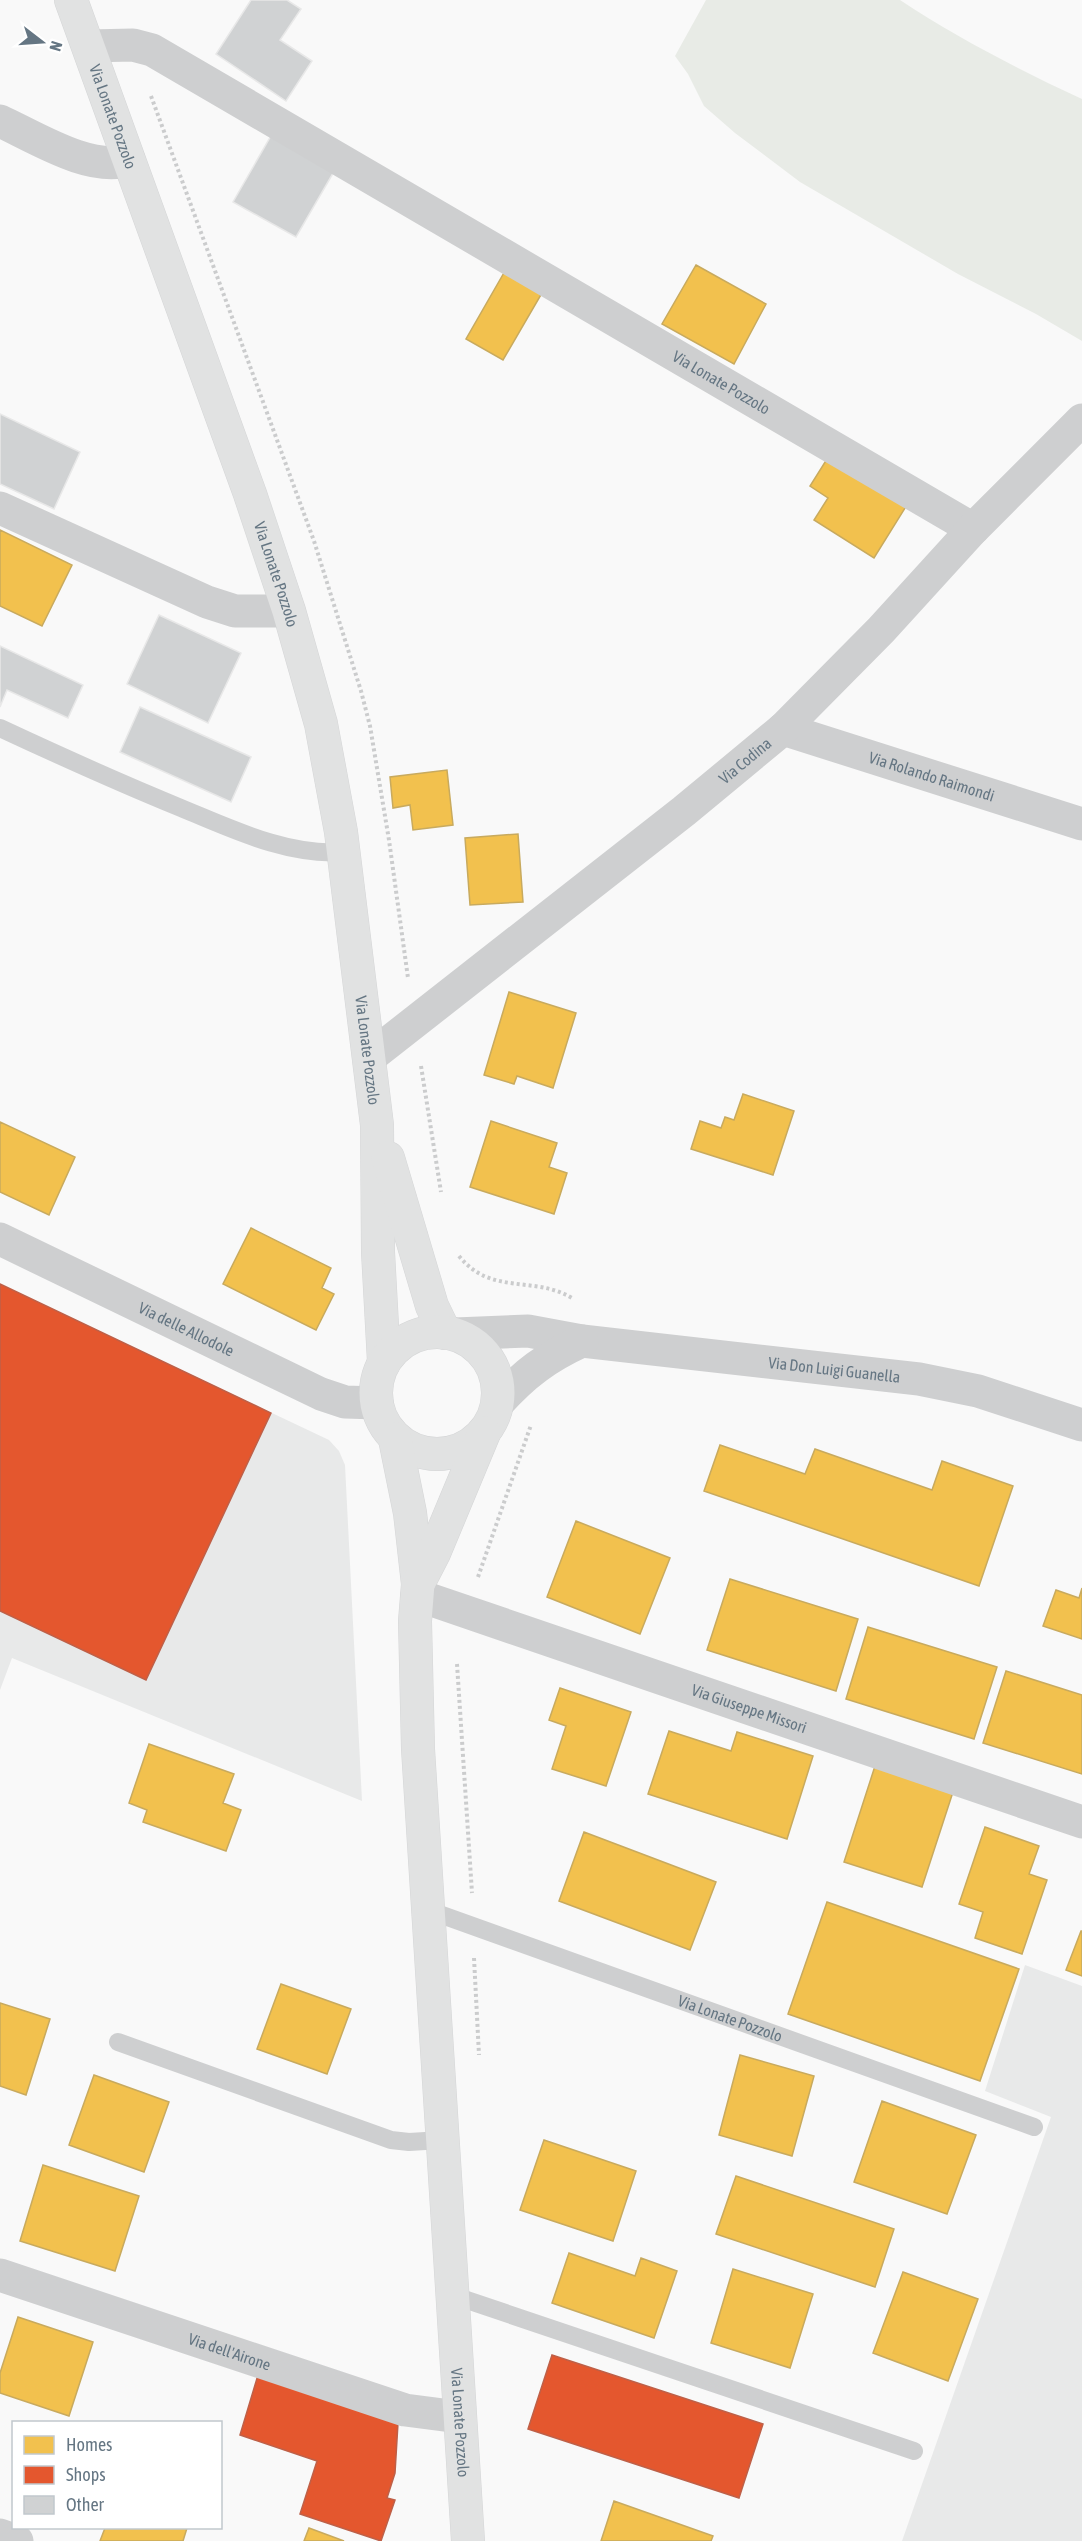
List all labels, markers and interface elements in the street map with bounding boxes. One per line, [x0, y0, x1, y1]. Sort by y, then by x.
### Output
north arrow [12, 12, 72, 72]
text: N [46, 39, 66, 54]
street label: Via Lonate Pozzolo [86, 62, 140, 171]
street label: Via Lonate Pozzolo [670, 347, 773, 418]
street label: Via Lonate Pozzolo [251, 519, 302, 629]
street label: Via Codina [715, 734, 775, 787]
street label: Via Rolando Raimondi [867, 748, 997, 805]
street label: Via Lonate Pozzolo [352, 995, 383, 1106]
street label: Via delle Allodole [136, 1298, 237, 1360]
street label: Via Don Luigi Guanella [767, 1353, 901, 1386]
street label: Via Giuseppe Missori [689, 1680, 809, 1736]
street label: Via Lonate Pozzolo [676, 1991, 785, 2045]
street label: Via dell'Airone [186, 2329, 273, 2374]
street label: Via Lonate Pozzolo [448, 2367, 473, 2478]
legend [12, 2421, 222, 2529]
text: Homes [66, 2434, 112, 2455]
text: Shops [66, 2464, 106, 2485]
text: Other [66, 2494, 105, 2515]

